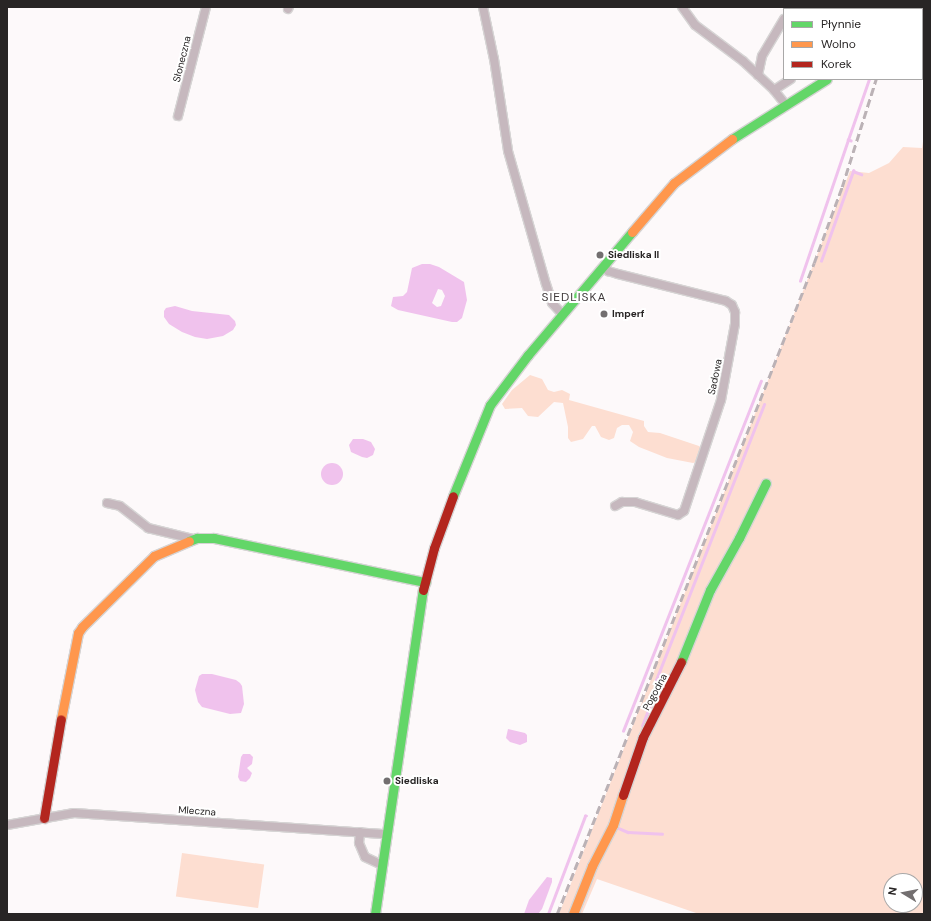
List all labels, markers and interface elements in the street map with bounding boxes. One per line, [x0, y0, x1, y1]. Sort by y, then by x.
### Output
legend [783, 8, 923, 80]
text: Płynnie [821, 16, 861, 32]
street label: Słoneczna [170, 35, 194, 83]
text: Wolno [821, 36, 856, 52]
text: Korek [821, 56, 852, 72]
place label: Siedliska II [608, 249, 659, 261]
marker: Siedliska II [595, 250, 605, 260]
district label: SIEDLISKA [542, 291, 606, 305]
place label: Imperf [612, 308, 644, 320]
marker: Imperf [599, 309, 609, 319]
street label: Sadowa [705, 358, 725, 396]
street label: Pogodna [640, 672, 670, 712]
place label: Siedliska [395, 775, 439, 787]
marker: Siedliska [382, 776, 392, 786]
street label: Mleczna [178, 804, 216, 818]
north arrow [883, 873, 923, 913]
text: N [885, 886, 900, 896]

